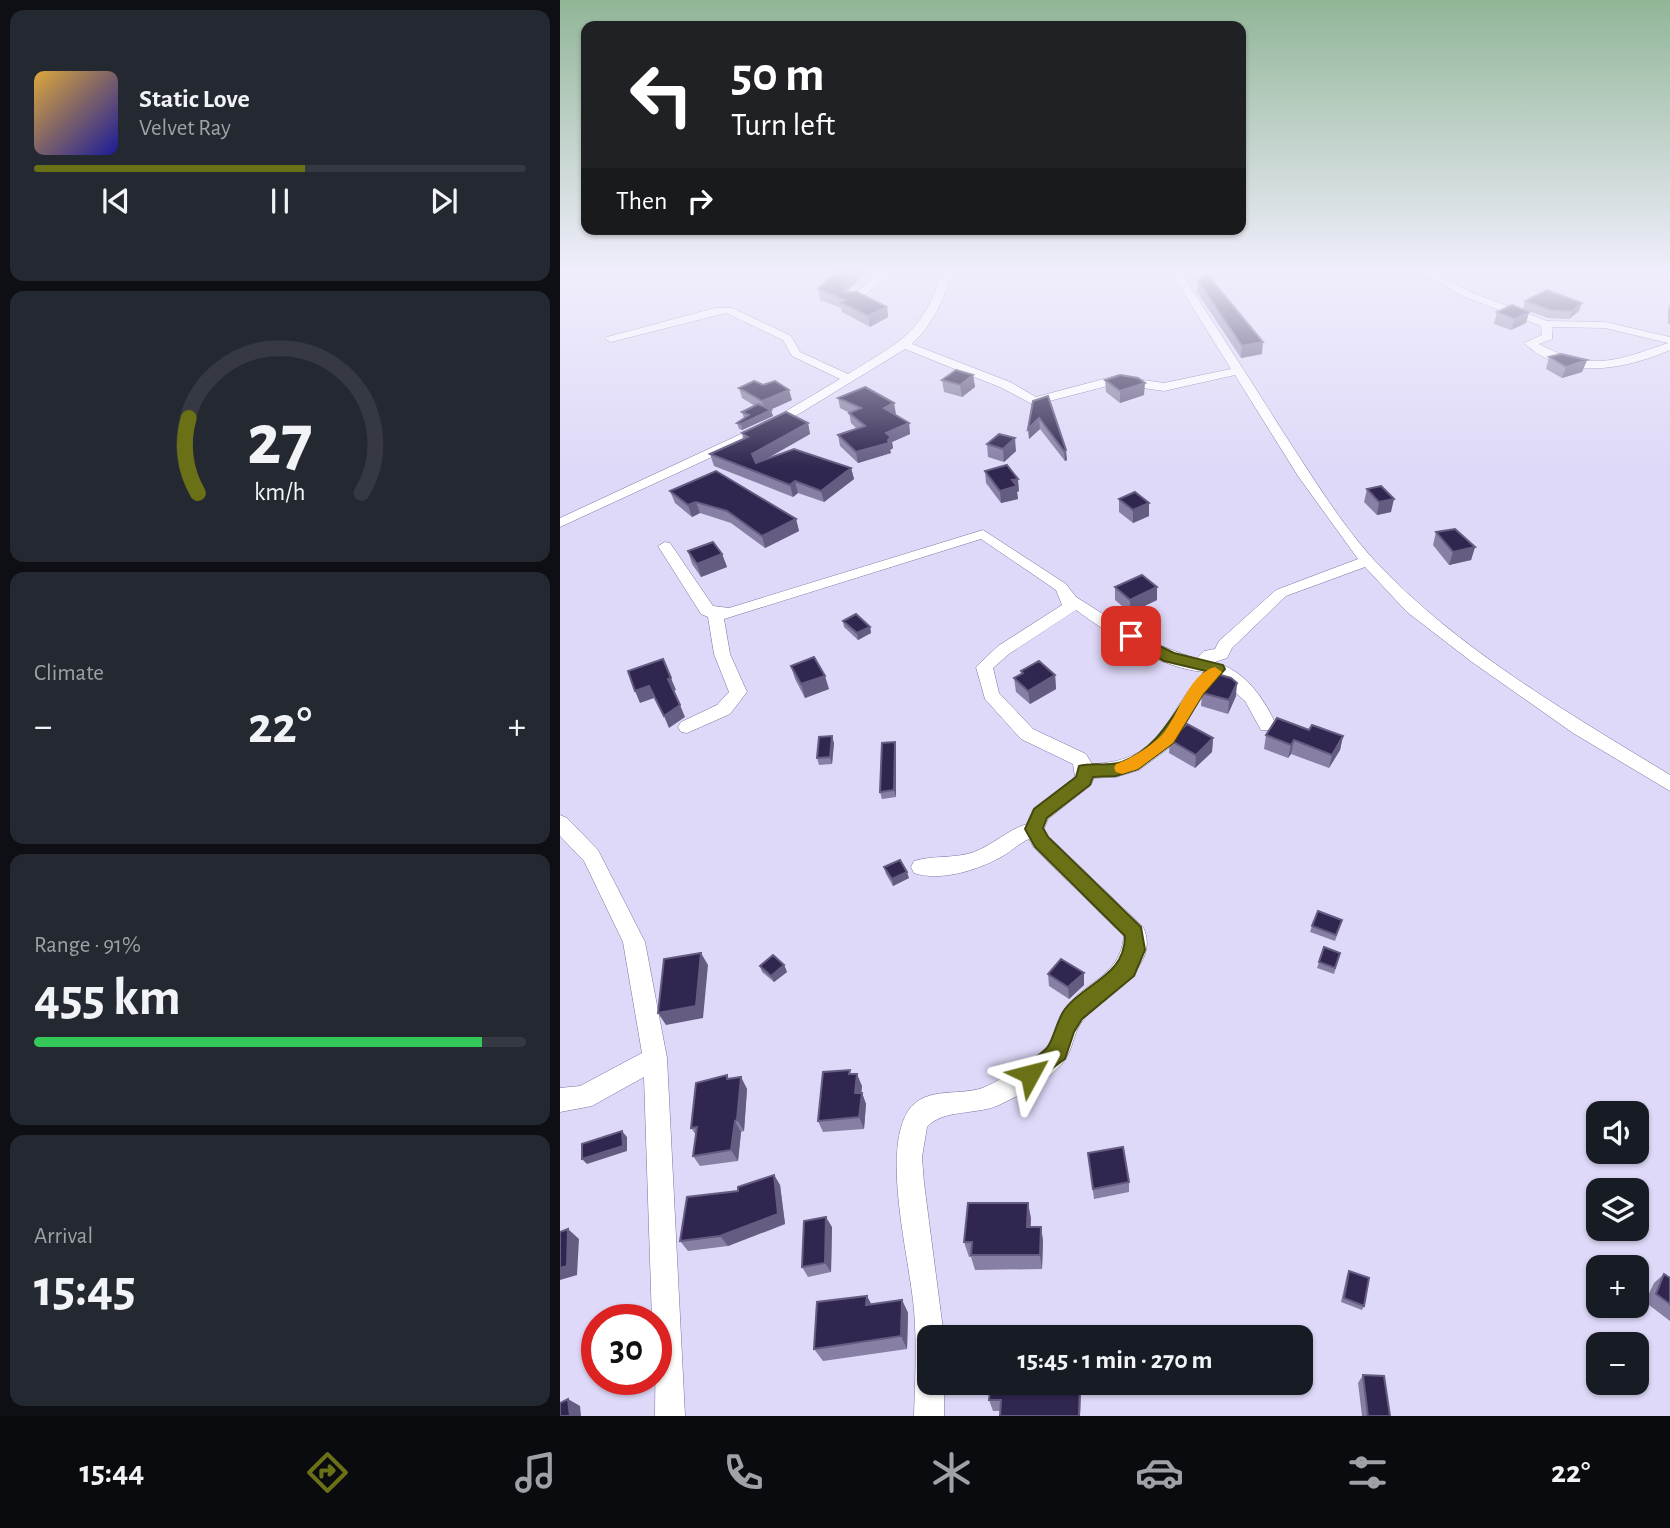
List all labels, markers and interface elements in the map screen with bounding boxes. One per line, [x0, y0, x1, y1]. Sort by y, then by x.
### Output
icon: left [616, 49, 707, 140]
text: 50 m [731, 51, 825, 100]
text: Static Love [139, 86, 250, 112]
text: Turn left [731, 109, 835, 141]
text: Velvet Ray [139, 117, 231, 140]
icon: previous [97, 182, 135, 220]
icon: pause [261, 182, 299, 220]
icon: next [425, 182, 463, 220]
icon: right [681, 182, 719, 220]
text: Then [616, 188, 667, 214]
text: 27 [247, 405, 313, 478]
text: km/h [254, 480, 306, 505]
pin [1101, 606, 1161, 666]
icon: arrive [1112, 617, 1150, 655]
text: Climate [34, 662, 104, 685]
text: 22° [248, 700, 312, 752]
text: − [34, 708, 52, 746]
text: + [508, 708, 526, 746]
text: Range · 91% [34, 934, 141, 957]
text: 455 km [34, 972, 181, 1024]
position arrow [993, 1037, 1067, 1111]
map controls [1586, 1101, 1649, 1395]
button: sound [1586, 1101, 1649, 1164]
button: layers [1586, 1178, 1649, 1241]
text: Arrival [34, 1225, 93, 1248]
button: + [1586, 1255, 1649, 1318]
text: 15:45 [34, 1263, 136, 1315]
speed limit sign: 30 [581, 1304, 672, 1395]
button: − [1586, 1332, 1649, 1395]
text: 15:45 · 1 min · 270 m [1017, 1347, 1213, 1373]
icon: directions [303, 1448, 352, 1497]
icon: music [511, 1448, 560, 1497]
icon: phone [719, 1448, 768, 1497]
icon: climate [927, 1448, 976, 1497]
icon: car [1135, 1448, 1184, 1497]
icon: filters [1343, 1448, 1392, 1497]
text: 15:44 [79, 1456, 144, 1488]
text: 22° [1551, 1456, 1590, 1488]

